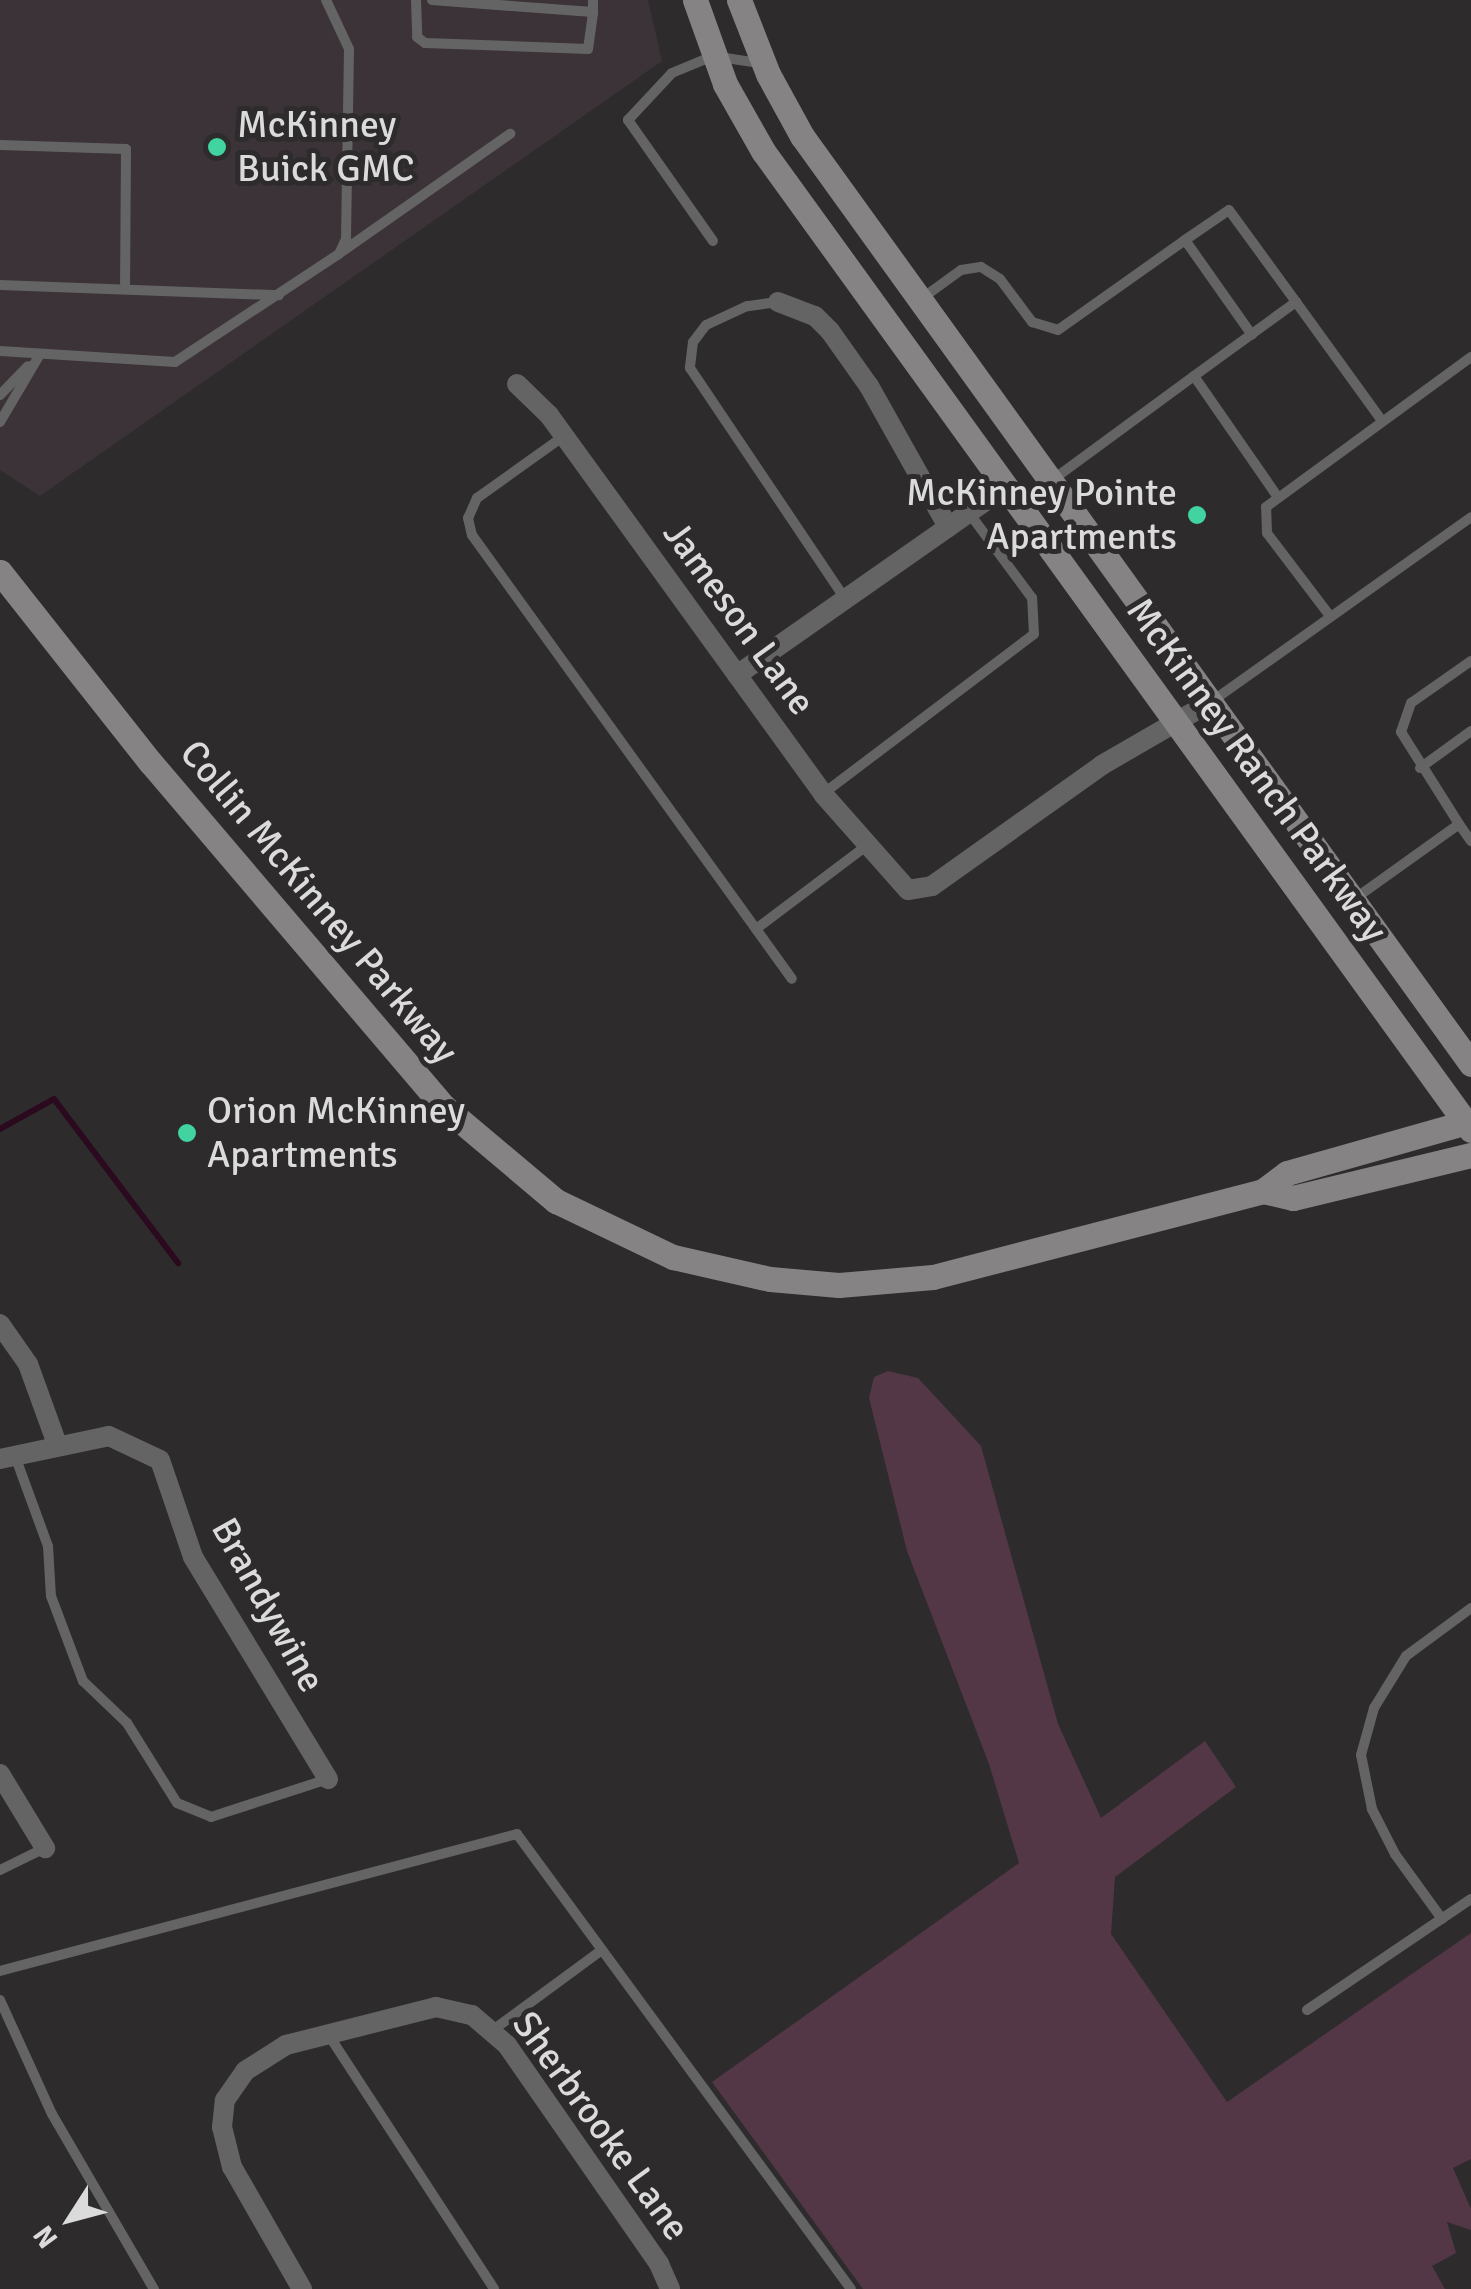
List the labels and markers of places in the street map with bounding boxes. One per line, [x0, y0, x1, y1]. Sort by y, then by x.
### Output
place label: McKinney Buick GMC [237, 102, 414, 192]
marker: McKinney Buick GMC [206, 136, 228, 158]
place label: McKinney Pointe Apartments [906, 470, 1177, 560]
marker: McKinney Pointe Apartments [1186, 504, 1208, 526]
place label: Orion McKinney Apartments [207, 1088, 465, 1178]
marker: Orion McKinney Apartments [176, 1122, 198, 1144]

